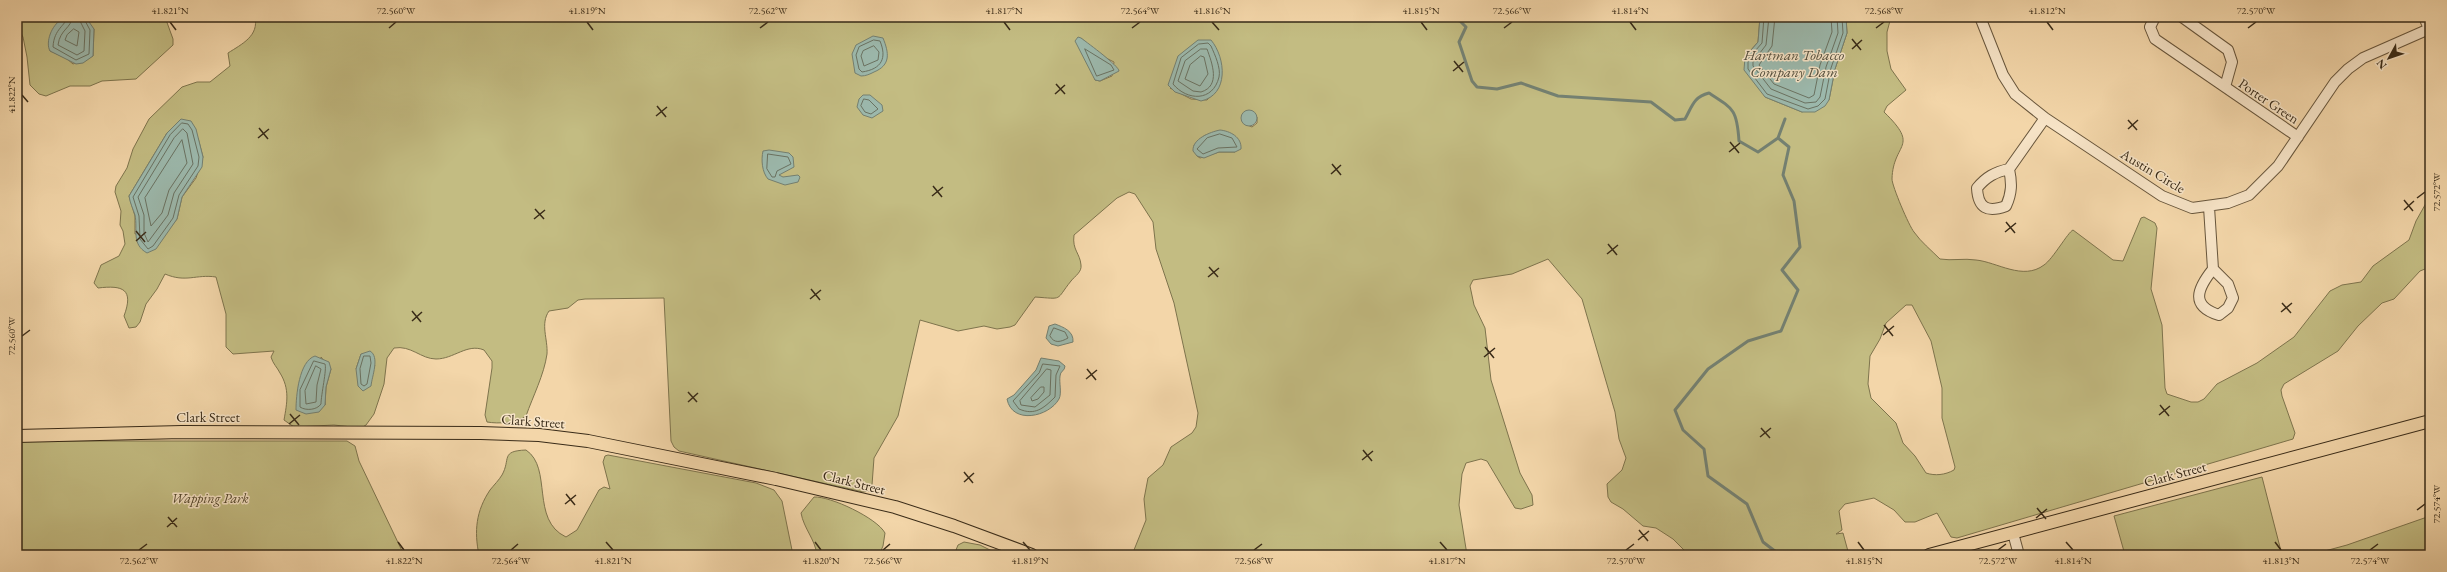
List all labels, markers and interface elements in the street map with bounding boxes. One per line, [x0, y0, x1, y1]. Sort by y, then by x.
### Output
text: 41.821°N [151, 4, 189, 17]
text: 72.560°W [377, 4, 416, 17]
text: 41.819°N [568, 4, 606, 17]
text: 72.562°W [749, 4, 788, 17]
text: 41.817°N [985, 4, 1023, 17]
text: 72.564°W [1121, 4, 1160, 17]
text: 41.816°N [1193, 4, 1231, 17]
text: 41.815°N [1402, 4, 1440, 17]
text: 72.566°W [1493, 4, 1532, 17]
text: 41.814°N [1611, 4, 1649, 17]
text: 72.568°W [1865, 4, 1904, 17]
text: 41.812°N [2028, 4, 2066, 17]
text: 72.570°W [2237, 4, 2276, 17]
north arrow [2369, 38, 2409, 78]
water label: Hartman Tobacco Company Dam [1743, 45, 1845, 81]
text: N [2373, 56, 2390, 72]
street label: Porter Green [2235, 74, 2303, 128]
text: 41.822°N [5, 76, 18, 114]
street label: Austin Circle [2117, 144, 2189, 198]
text: 72.572°W [2430, 172, 2443, 211]
text: 72.560°W [5, 316, 18, 355]
street label: Clark Street [176, 408, 240, 426]
street label: Clark Street [501, 410, 566, 432]
street label: Clark Street [2142, 457, 2209, 491]
street label: Clark Street [821, 466, 888, 499]
text: 72.574°W [2430, 484, 2443, 523]
park label: Wapping Park [171, 489, 249, 507]
text: 72.562°W [120, 554, 159, 567]
text: 41.822°N [385, 554, 423, 567]
text: 72.564°W [492, 554, 531, 567]
text: 41.821°N [594, 554, 632, 567]
text: 41.820°N [802, 554, 840, 567]
text: 72.566°W [864, 554, 903, 567]
text: 41.819°N [1011, 554, 1049, 567]
text: 72.568°W [1235, 554, 1274, 567]
text: 41.817°N [1428, 554, 1466, 567]
text: 72.570°W [1607, 554, 1646, 567]
text: 41.815°N [1845, 554, 1883, 567]
text: 72.572°W [1979, 554, 2018, 567]
text: 41.814°N [2054, 554, 2092, 567]
text: 41.813°N [2262, 554, 2300, 567]
text: 72.574°W [2351, 554, 2390, 567]

